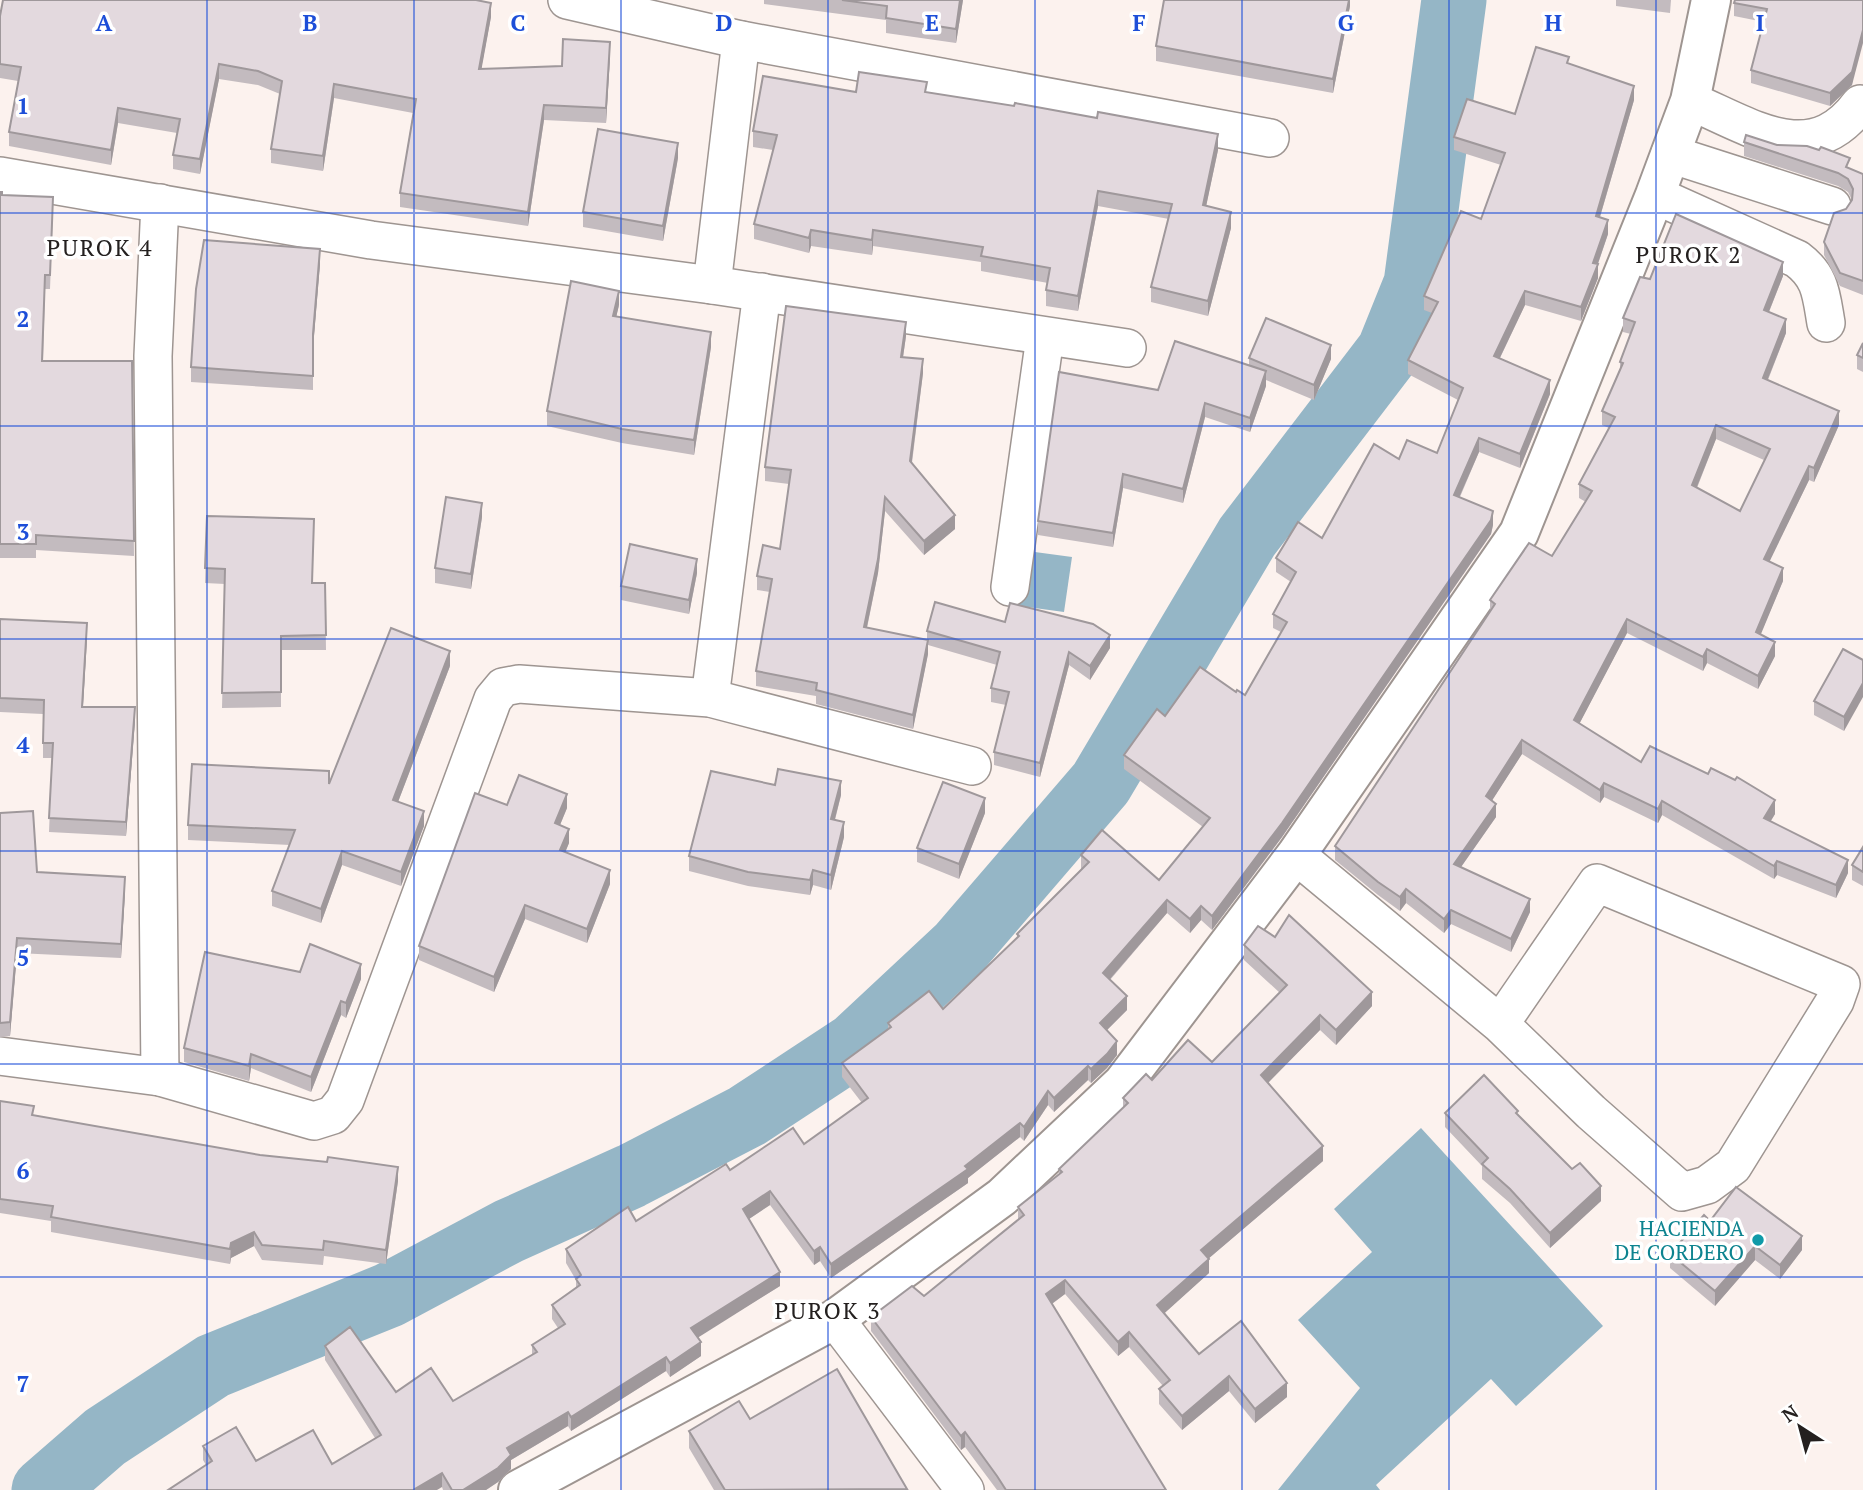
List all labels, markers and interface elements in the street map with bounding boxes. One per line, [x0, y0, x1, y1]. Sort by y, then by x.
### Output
text: A [96, 7, 113, 38]
text: B [303, 7, 318, 38]
text: C [511, 7, 526, 38]
text: D [716, 7, 733, 38]
text: E [925, 7, 939, 38]
text: F [1132, 7, 1146, 38]
text: G [1338, 7, 1355, 38]
text: H [1544, 7, 1562, 38]
text: I [1756, 7, 1764, 38]
text: 1 [17, 90, 30, 121]
district label: PUROK 4 [47, 232, 153, 263]
district label: PUROK 2 [1636, 239, 1742, 270]
text: 2 [17, 303, 30, 334]
text: 3 [17, 516, 30, 547]
text: 4 [17, 729, 30, 760]
text: 5 [17, 942, 30, 973]
text: 6 [17, 1155, 30, 1186]
place label: HACIENDA DE CORDERO [1615, 1214, 1745, 1266]
marker: HACIENDA DE CORDERO [1750, 1232, 1766, 1248]
district label: PUROK 3 [775, 1295, 881, 1326]
text: 7 [17, 1368, 30, 1399]
north arrow [1765, 1392, 1835, 1462]
text: N [1777, 1398, 1803, 1427]

